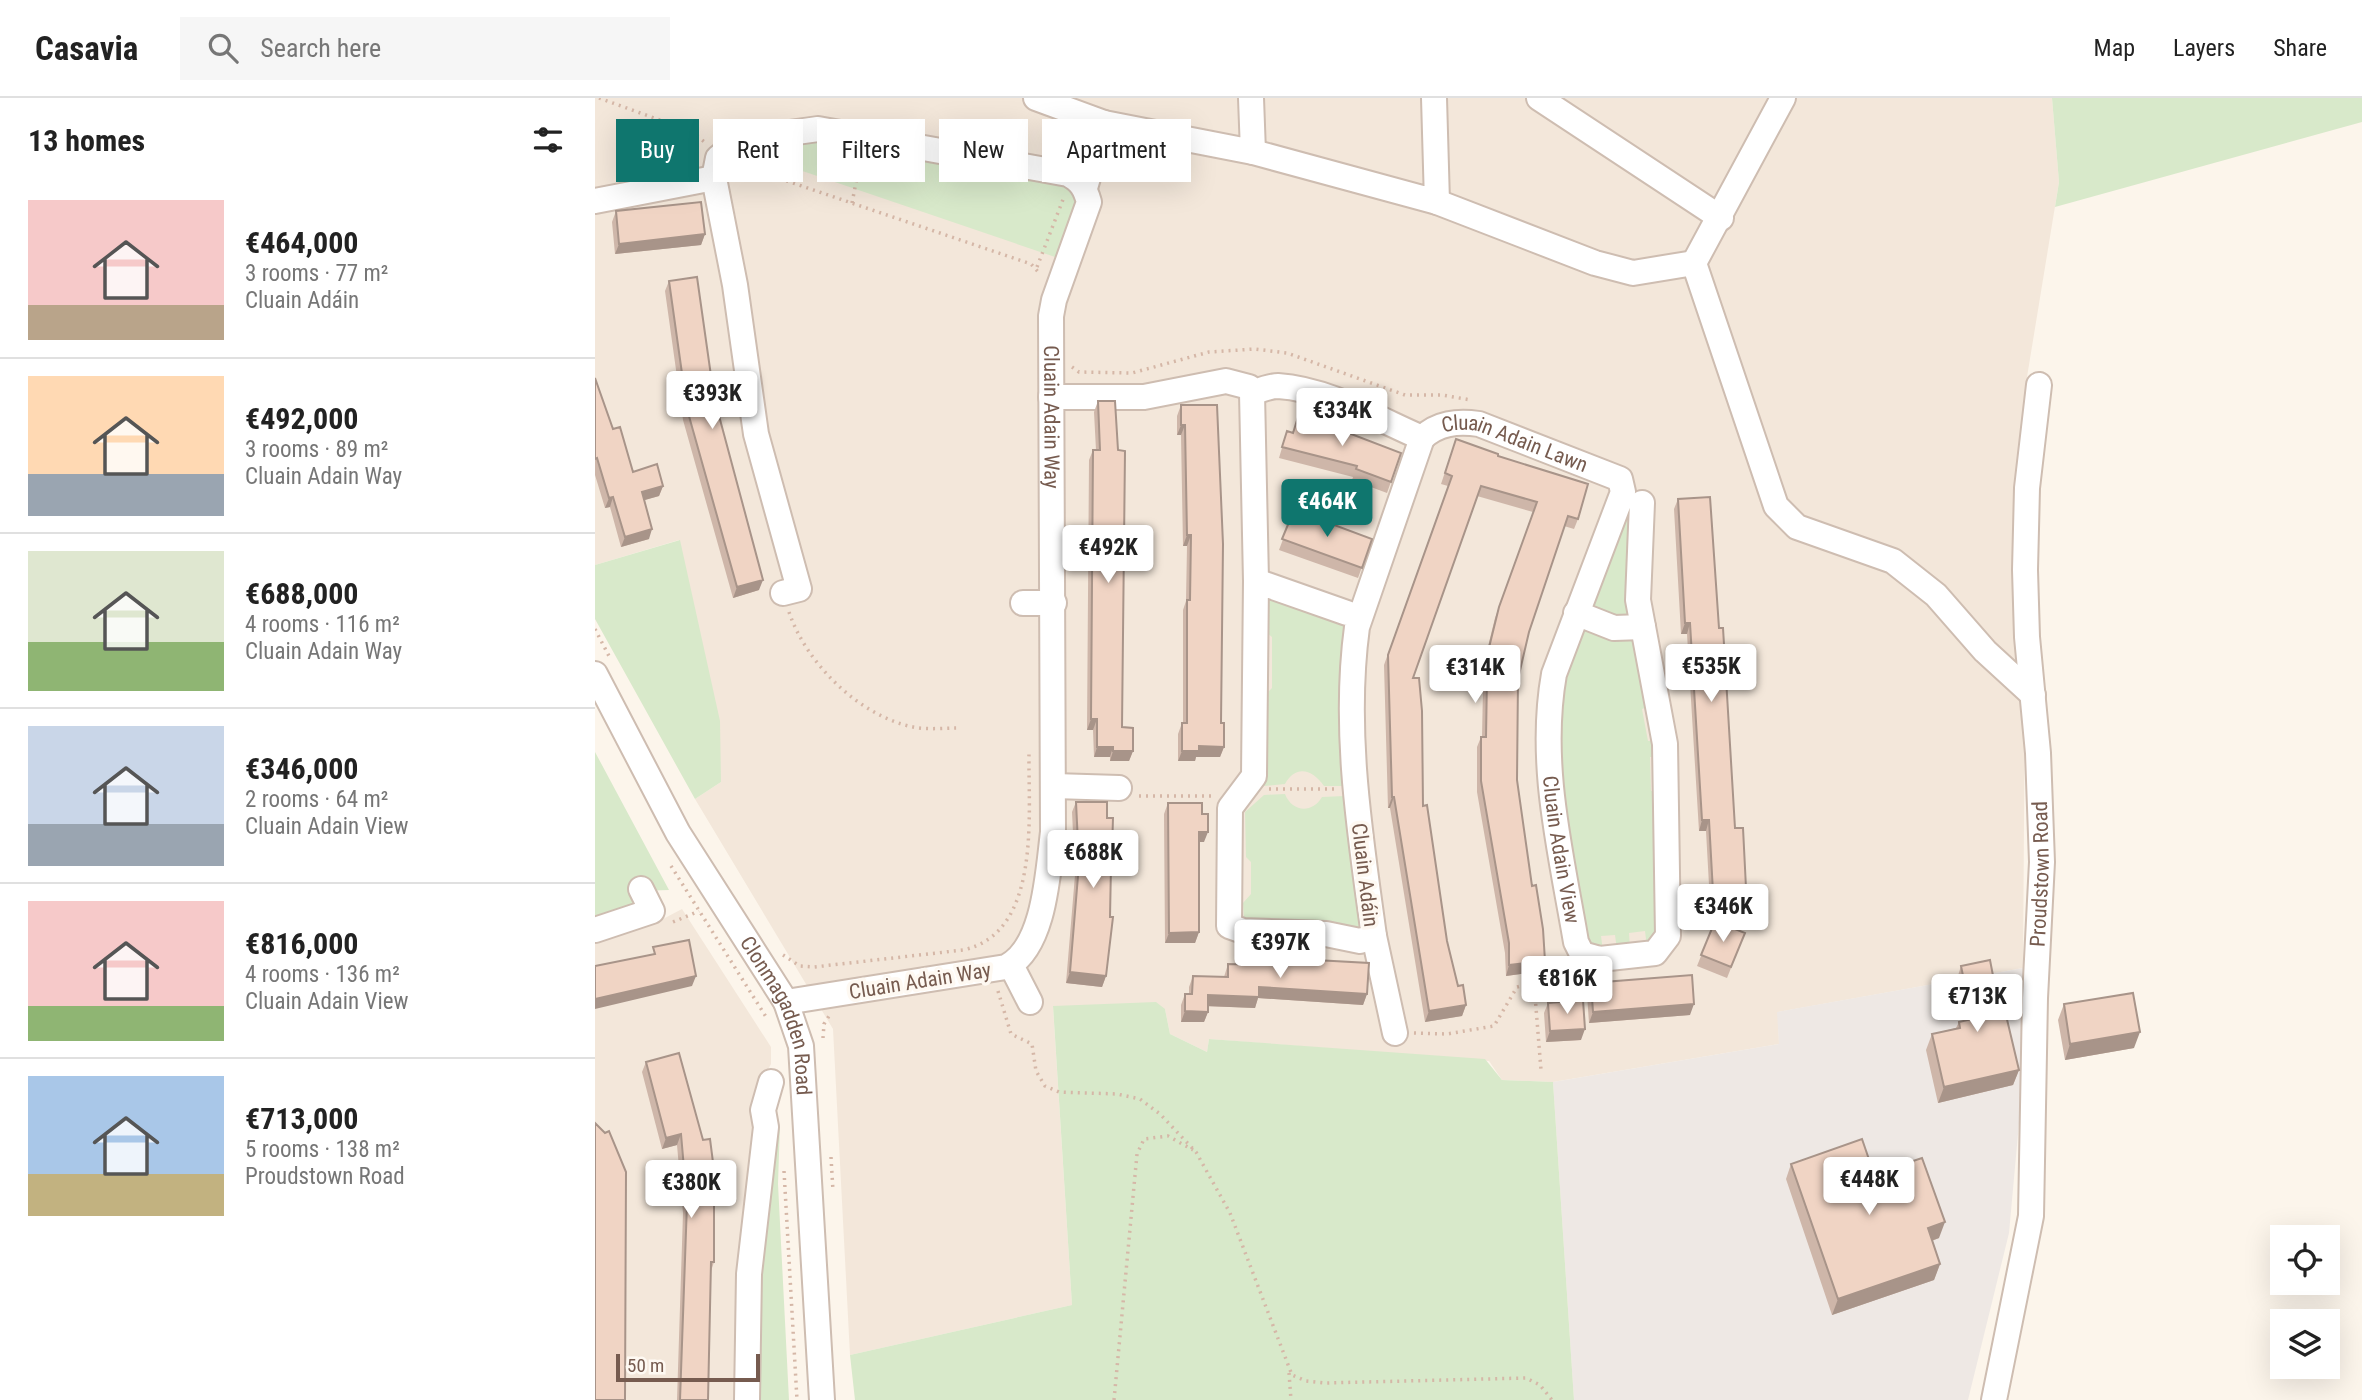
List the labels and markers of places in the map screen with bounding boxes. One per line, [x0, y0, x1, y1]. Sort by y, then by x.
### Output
pin: €393K [663, 372, 761, 431]
pin: €334K [1293, 388, 1391, 448]
pin: €464K [1278, 480, 1376, 539]
pin: €492K [1059, 526, 1157, 585]
pin: €535K [1662, 644, 1760, 704]
pin: €314K [1426, 646, 1524, 705]
pin: €688K [1044, 830, 1142, 890]
pin: €346K [1674, 884, 1772, 944]
pin: €397K [1231, 920, 1329, 980]
pin: €816K [1518, 956, 1616, 1016]
pin: €713K [1928, 974, 2026, 1034]
pin: €448K [1820, 1158, 1918, 1217]
pin: €380K [642, 1160, 740, 1220]

